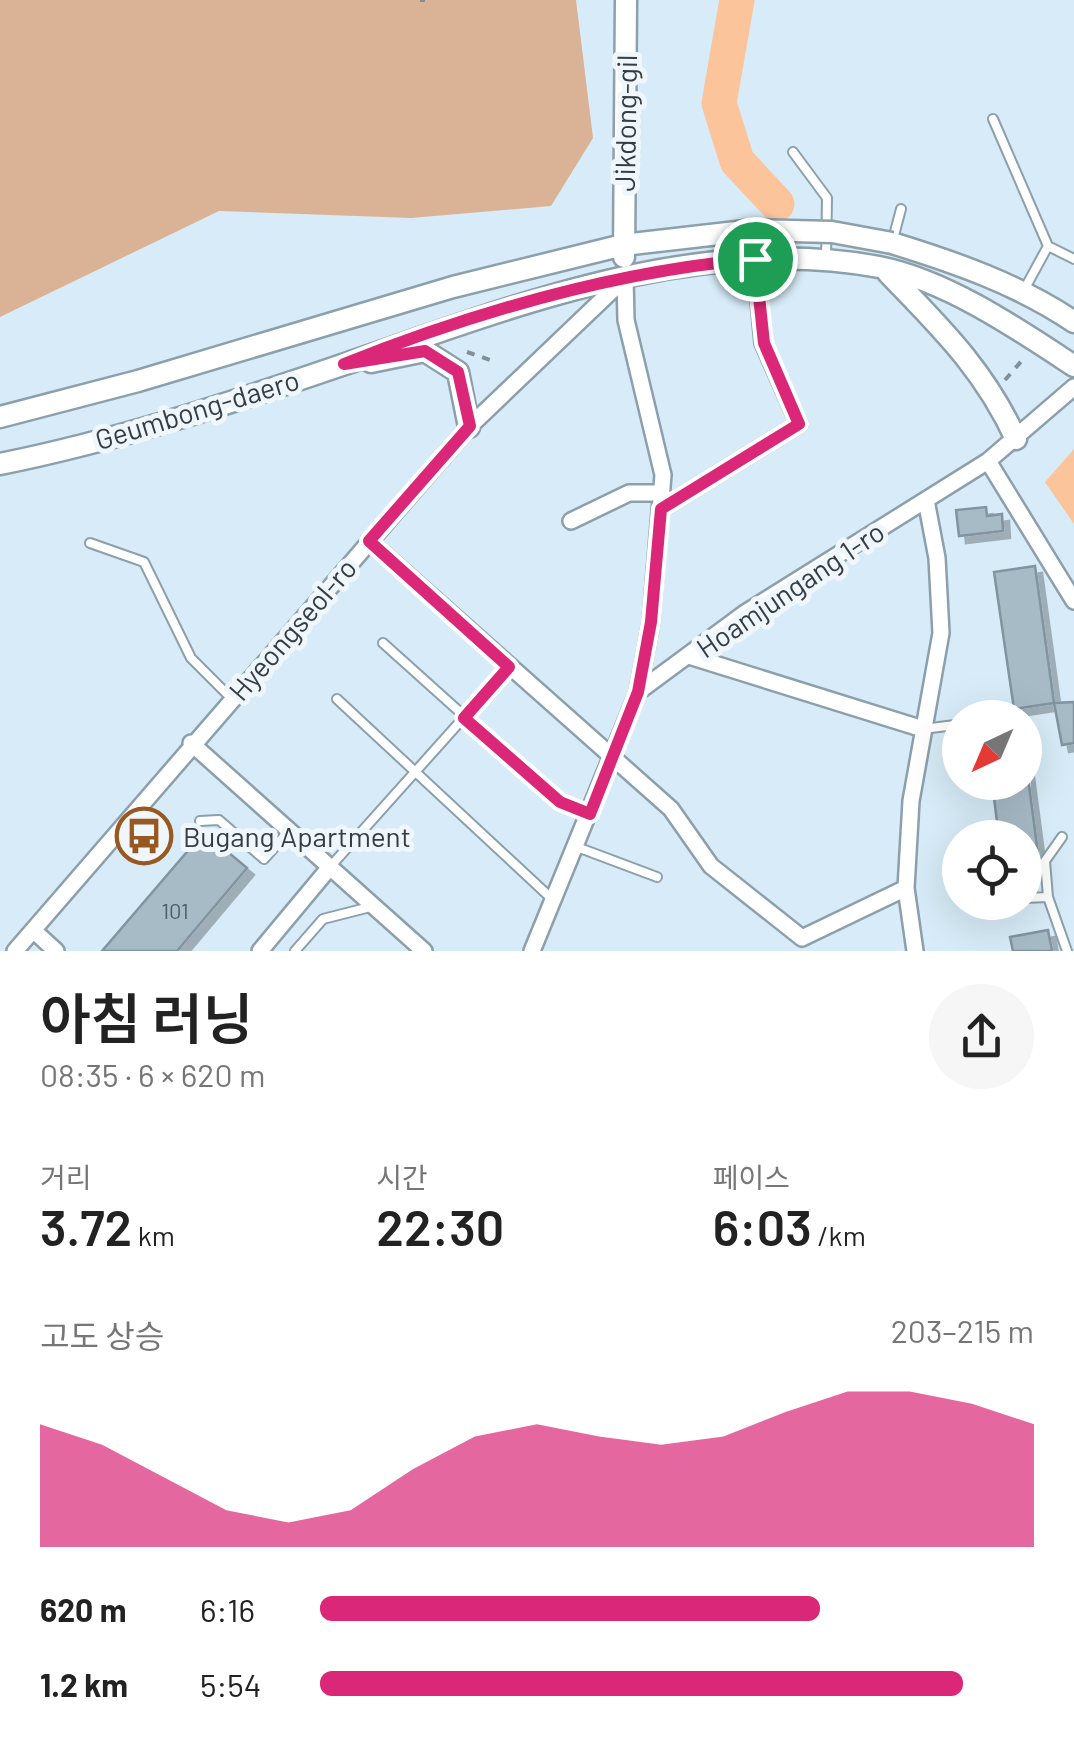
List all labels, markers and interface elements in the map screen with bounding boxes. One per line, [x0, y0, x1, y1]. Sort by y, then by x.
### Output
street label: Jikdong-gil [607, 54, 643, 192]
pin [713, 217, 798, 302]
icon: arrive [728, 232, 783, 287]
street label: Geumbong-daero [91, 362, 303, 456]
street label: Hoamjungang 1-ro [690, 514, 890, 664]
street label: Hyeongseol-ro [221, 551, 363, 707]
north arrow [942, 700, 1042, 800]
map controls [942, 700, 1042, 920]
bus stop icon: Bugang Apartment [114, 806, 174, 866]
place label: Bugang Apartment [183, 819, 411, 853]
button: locate [942, 820, 1042, 920]
house number: 101 [161, 897, 189, 923]
text: 아침 러닝 [40, 984, 253, 1050]
button: share [929, 984, 1034, 1089]
text: 08:35 · 6 × 620 m [40, 1055, 265, 1093]
text: 거리 [40, 1160, 92, 1194]
text: 시간 [376, 1160, 428, 1194]
text: 페이스 [713, 1160, 790, 1194]
text: 3.72 [40, 1196, 132, 1256]
text: 22:30 [376, 1196, 504, 1256]
text: 6:03 [713, 1196, 812, 1256]
text: km [132, 1218, 175, 1252]
text: /km [812, 1218, 866, 1252]
text: 203–215 m [891, 1311, 1034, 1349]
text: 고도 상승 [40, 1316, 164, 1354]
text: 620 m [40, 1590, 126, 1628]
text: 6:16 [200, 1590, 255, 1628]
text: 1.2 km [40, 1665, 128, 1703]
text: 5:54 [200, 1665, 261, 1703]

